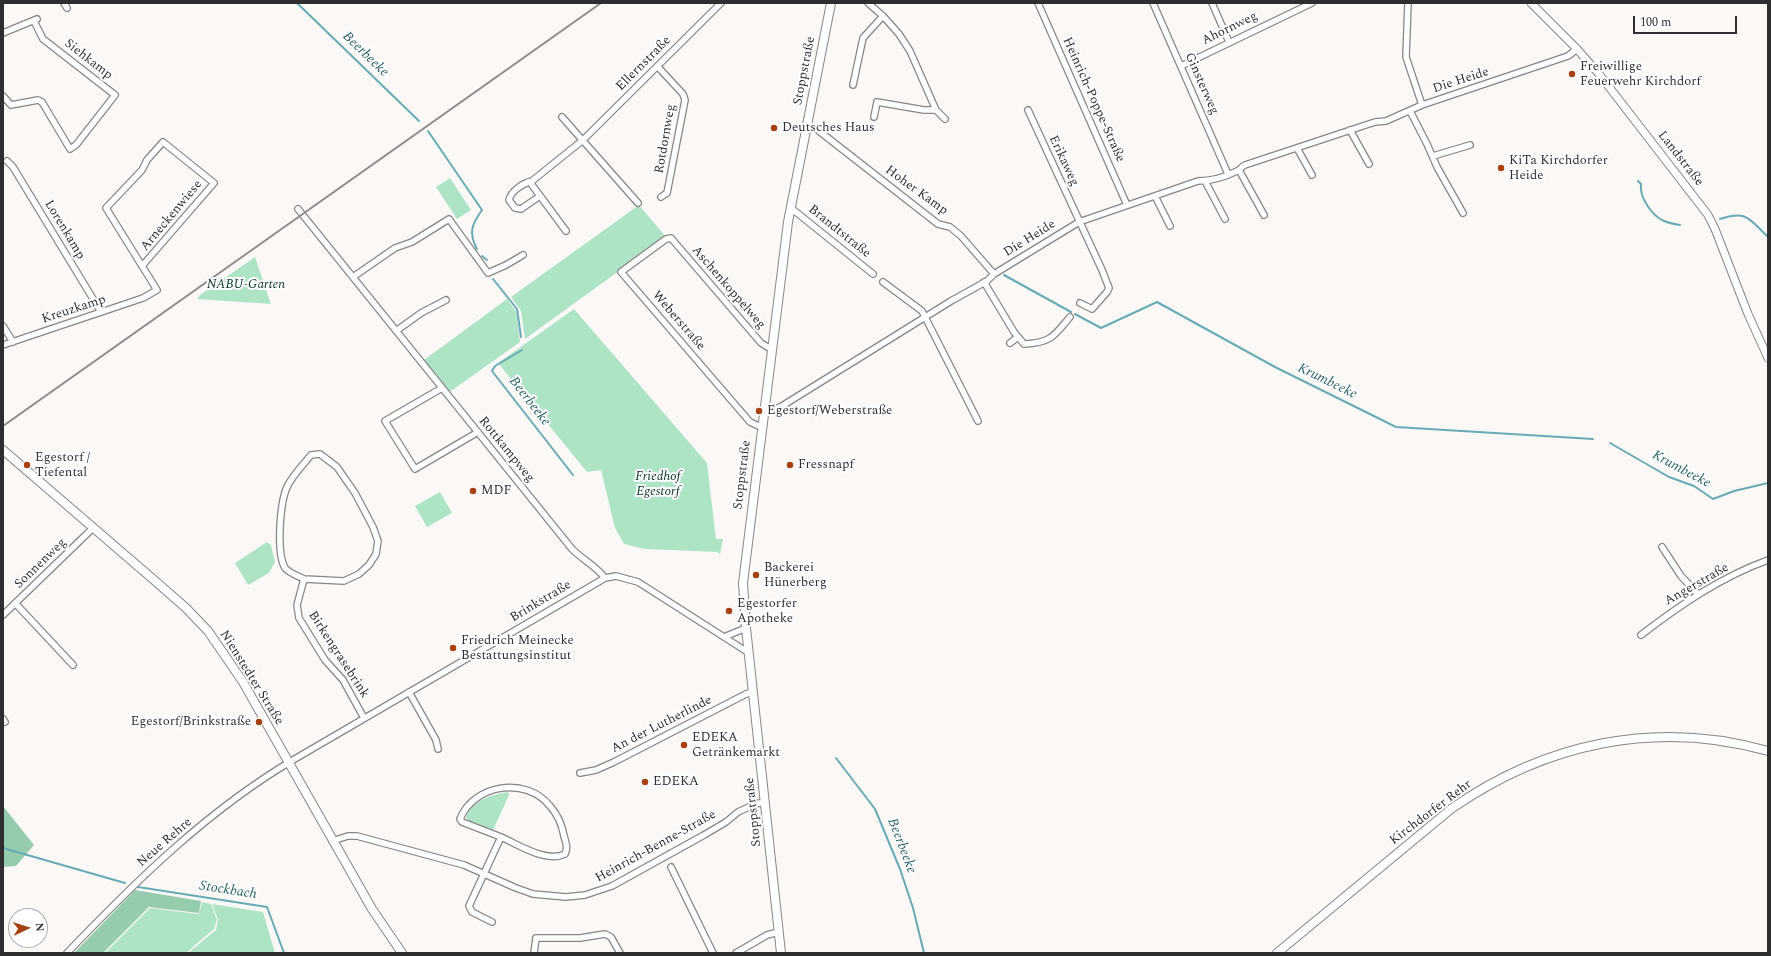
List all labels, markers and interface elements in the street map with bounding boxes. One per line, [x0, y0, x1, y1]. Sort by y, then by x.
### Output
scale bar [1635, 8, 1739, 34]
street label: Ahornweg [1200, 9, 1260, 49]
text: 100 m [1640, 13, 1671, 32]
water label: Beerbeeke [338, 29, 392, 81]
street label: Ellernstraße [613, 33, 675, 95]
street label: Stoppstraße [791, 35, 819, 107]
street label: Heinrich-Poppe-Straße [1058, 35, 1128, 165]
street label: Siehkamp [61, 36, 115, 84]
street label: Ginsterweg [1180, 51, 1222, 117]
place label: Freiwillige Feuerwehr Kirchdorf [1580, 59, 1701, 90]
street label: Die Heide [1431, 65, 1491, 97]
marker: Freiwillige Feuerwehr Kirchdorf [1567, 69, 1577, 79]
street label: Rotdornweg [652, 103, 680, 175]
place label: Deutsches Haus [782, 120, 875, 136]
marker: Deutsches Haus [769, 123, 779, 133]
street label: Landstraße [1654, 128, 1706, 190]
street label: Erikaweg [1044, 133, 1082, 189]
place label: KiTa Kirchdorfer Heide [1509, 153, 1608, 184]
street label: Hoher Kamp [882, 163, 950, 219]
marker: KiTa Kirchdorfer Heide [1496, 163, 1506, 173]
street label: Arneckenwiese [138, 177, 206, 255]
street label: Lorenkamp [40, 198, 88, 262]
street label: Brandtstraße [805, 202, 873, 262]
street label: Die Heide [1001, 217, 1059, 261]
street label: Aschenkoppelweg [688, 243, 768, 333]
park label: NABU-Garten [207, 277, 285, 293]
street label: Weberstraße [648, 288, 708, 354]
street label: Kreuzkamp [40, 292, 108, 328]
water label: Krumbeeke [1295, 360, 1359, 404]
water label: Beerbeeke [505, 374, 553, 430]
place label: Egestorf/Weberstraße [767, 403, 892, 419]
marker: Egestorf/Weberstraße [754, 406, 764, 416]
street label: Rottkampweg [475, 414, 537, 486]
street label: Stoppstraße [731, 440, 755, 510]
water label: Krumbeeke [1649, 448, 1713, 492]
place label: Egestorf / Tiefental [35, 450, 90, 481]
place label: Fressnapf [798, 457, 854, 473]
marker: Egestorf / Tiefental [22, 460, 32, 470]
marker: Fressnapf [785, 460, 795, 470]
park label: Friedhof Egestorf [635, 469, 681, 500]
place label: MDF [481, 483, 512, 499]
marker: MDF [468, 486, 478, 496]
street label: Sonnenweg [12, 535, 70, 593]
place label: Backerei Hünerberg [764, 560, 827, 591]
street label: Angerstraße [1662, 560, 1732, 610]
marker: Backerei Hünerberg [751, 570, 761, 580]
street label: Brinkstraße [508, 578, 574, 626]
place label: Egestorfer Apotheke [737, 596, 797, 627]
marker: Egestorfer Apotheke [724, 606, 734, 616]
street label: Birkengrasebrink [304, 609, 372, 701]
street label: Nienstedter Straße [216, 628, 286, 728]
place label: Friedrich Meinecke Bestattungsinstitut [461, 633, 574, 664]
marker: Friedrich Meinecke Bestattungsinstitut [448, 643, 458, 653]
street label: An der Lutherlinde [609, 693, 715, 757]
place label: Egestorf/Brinkstraße [131, 714, 251, 730]
marker: Egestorf/Brinkstraße [254, 717, 264, 727]
place label: EDEKA Getränkemarkt [692, 730, 780, 761]
marker: EDEKA Getränkemarkt [679, 740, 689, 750]
place label: EDEKA [653, 774, 699, 790]
marker: EDEKA [640, 777, 650, 787]
street label: Stoppstraße [743, 777, 765, 847]
street label: Kirchdorfer Rehr [1387, 777, 1475, 849]
street label: Heinrich-Benne-Straße [593, 807, 719, 887]
street label: Neue Rehre [134, 815, 196, 871]
water label: Beerbeeke [883, 816, 919, 876]
water label: Stockbach [198, 878, 258, 904]
north arrow [8, 908, 48, 948]
text: N [31, 922, 48, 932]

